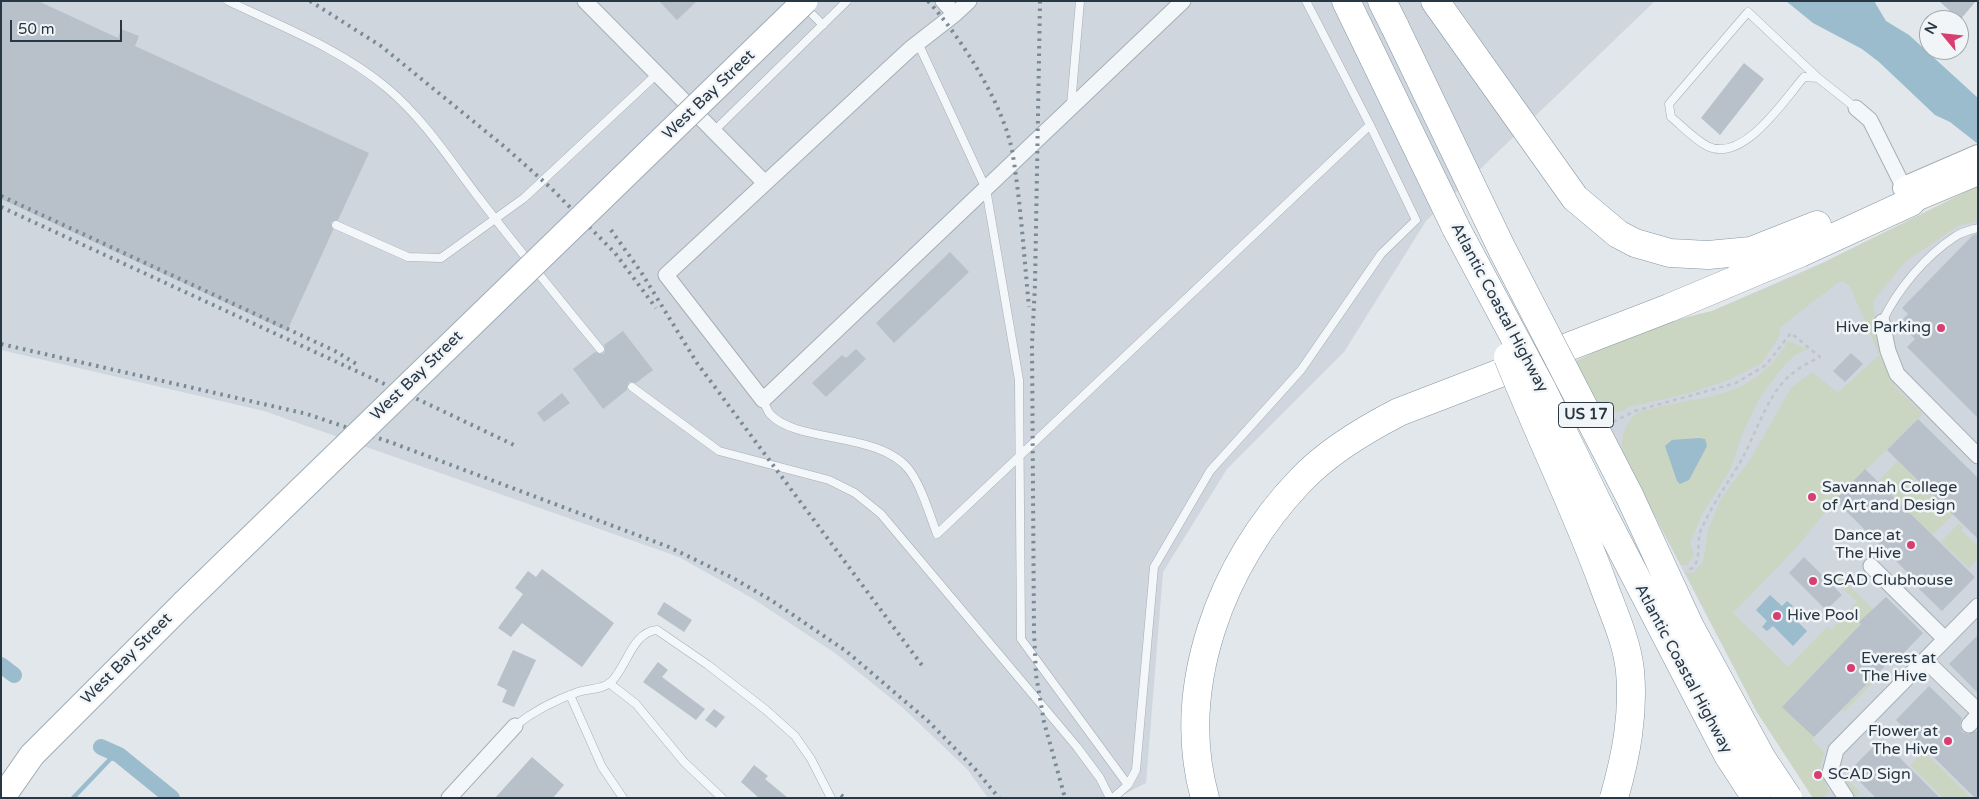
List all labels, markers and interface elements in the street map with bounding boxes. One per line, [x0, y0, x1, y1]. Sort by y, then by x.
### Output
scale bar [12, 10, 125, 42]
north arrow [1919, 10, 1969, 60]
text: N [1921, 19, 1941, 37]
text: 50 m [18, 20, 55, 38]
street label: West Bay Street [659, 46, 759, 144]
street label: Atlantic Coastal Highway [1446, 220, 1552, 396]
place label: Hive Parking [1836, 318, 1931, 338]
marker: Hive Parking [1935, 322, 1947, 334]
street label: West Bay Street [367, 327, 467, 425]
road number: US 17 [1558, 402, 1614, 428]
place label: Savannah College of Art and Design [1822, 478, 1957, 516]
marker: Savannah College of Art and Design [1806, 491, 1818, 503]
place label: Dance at The Hive [1834, 526, 1901, 564]
marker: Dance at The Hive [1905, 539, 1917, 551]
place label: SCAD Clubhouse [1823, 571, 1953, 591]
marker: SCAD Clubhouse [1807, 575, 1819, 587]
street label: Atlantic Coastal Highway [1630, 581, 1736, 757]
place label: Hive Pool [1787, 606, 1858, 626]
street label: West Bay Street [77, 609, 177, 709]
marker: Hive Pool [1771, 610, 1783, 622]
place label: Everest at The Hive [1861, 649, 1936, 687]
marker: Everest at The Hive [1845, 662, 1857, 674]
place label: Flower at The Hive [1868, 722, 1938, 760]
marker: Flower at The Hive [1942, 735, 1954, 747]
place label: SCAD Sign [1828, 765, 1911, 785]
marker: SCAD Sign [1812, 769, 1824, 781]

